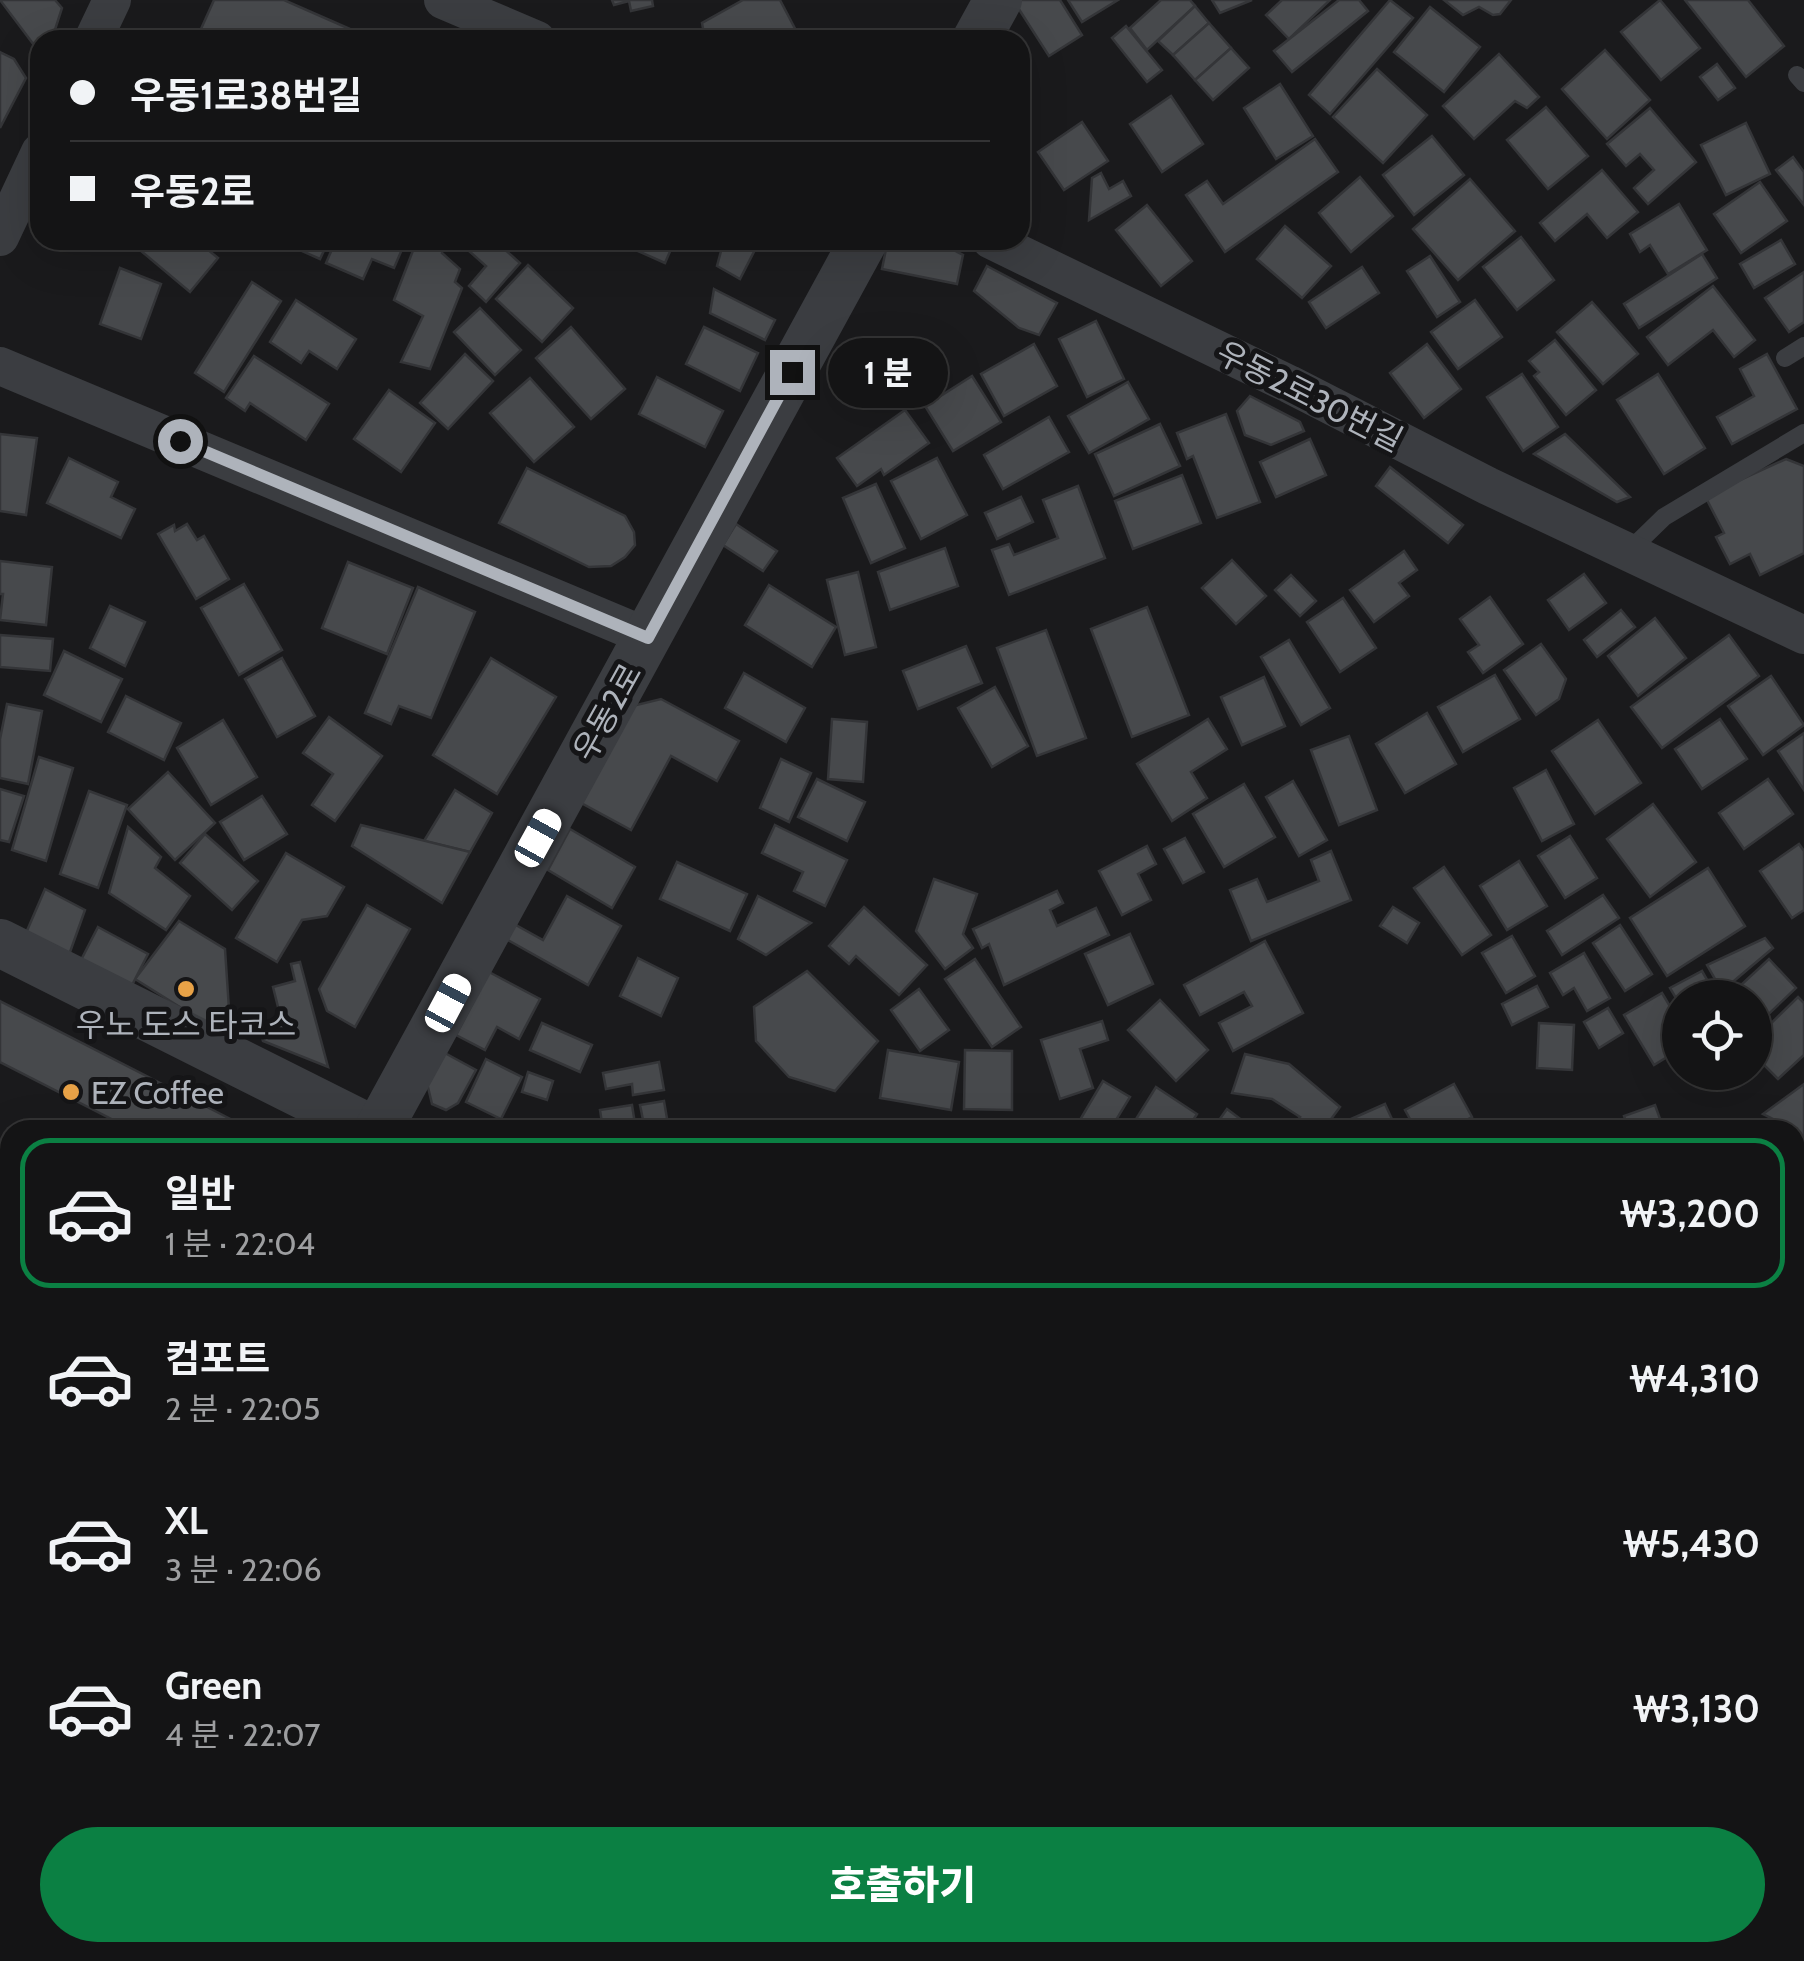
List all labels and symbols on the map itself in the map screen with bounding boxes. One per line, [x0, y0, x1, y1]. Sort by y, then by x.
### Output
street label: 우동2로30번길 [1210, 332, 1410, 460]
callout: 1 분 [827, 337, 947, 407]
route end [770, 350, 815, 395]
route start [158, 419, 203, 464]
street label: 우동2로 [564, 657, 650, 767]
car [510, 804, 566, 872]
car [421, 969, 475, 1037]
marker: 우노 도스 타코스 [175, 978, 197, 1000]
place label: 우노 도스 타코스 [76, 1005, 296, 1044]
place label: EZ Coffee [91, 1073, 224, 1112]
marker: EZ Coffee [60, 1081, 82, 1103]

